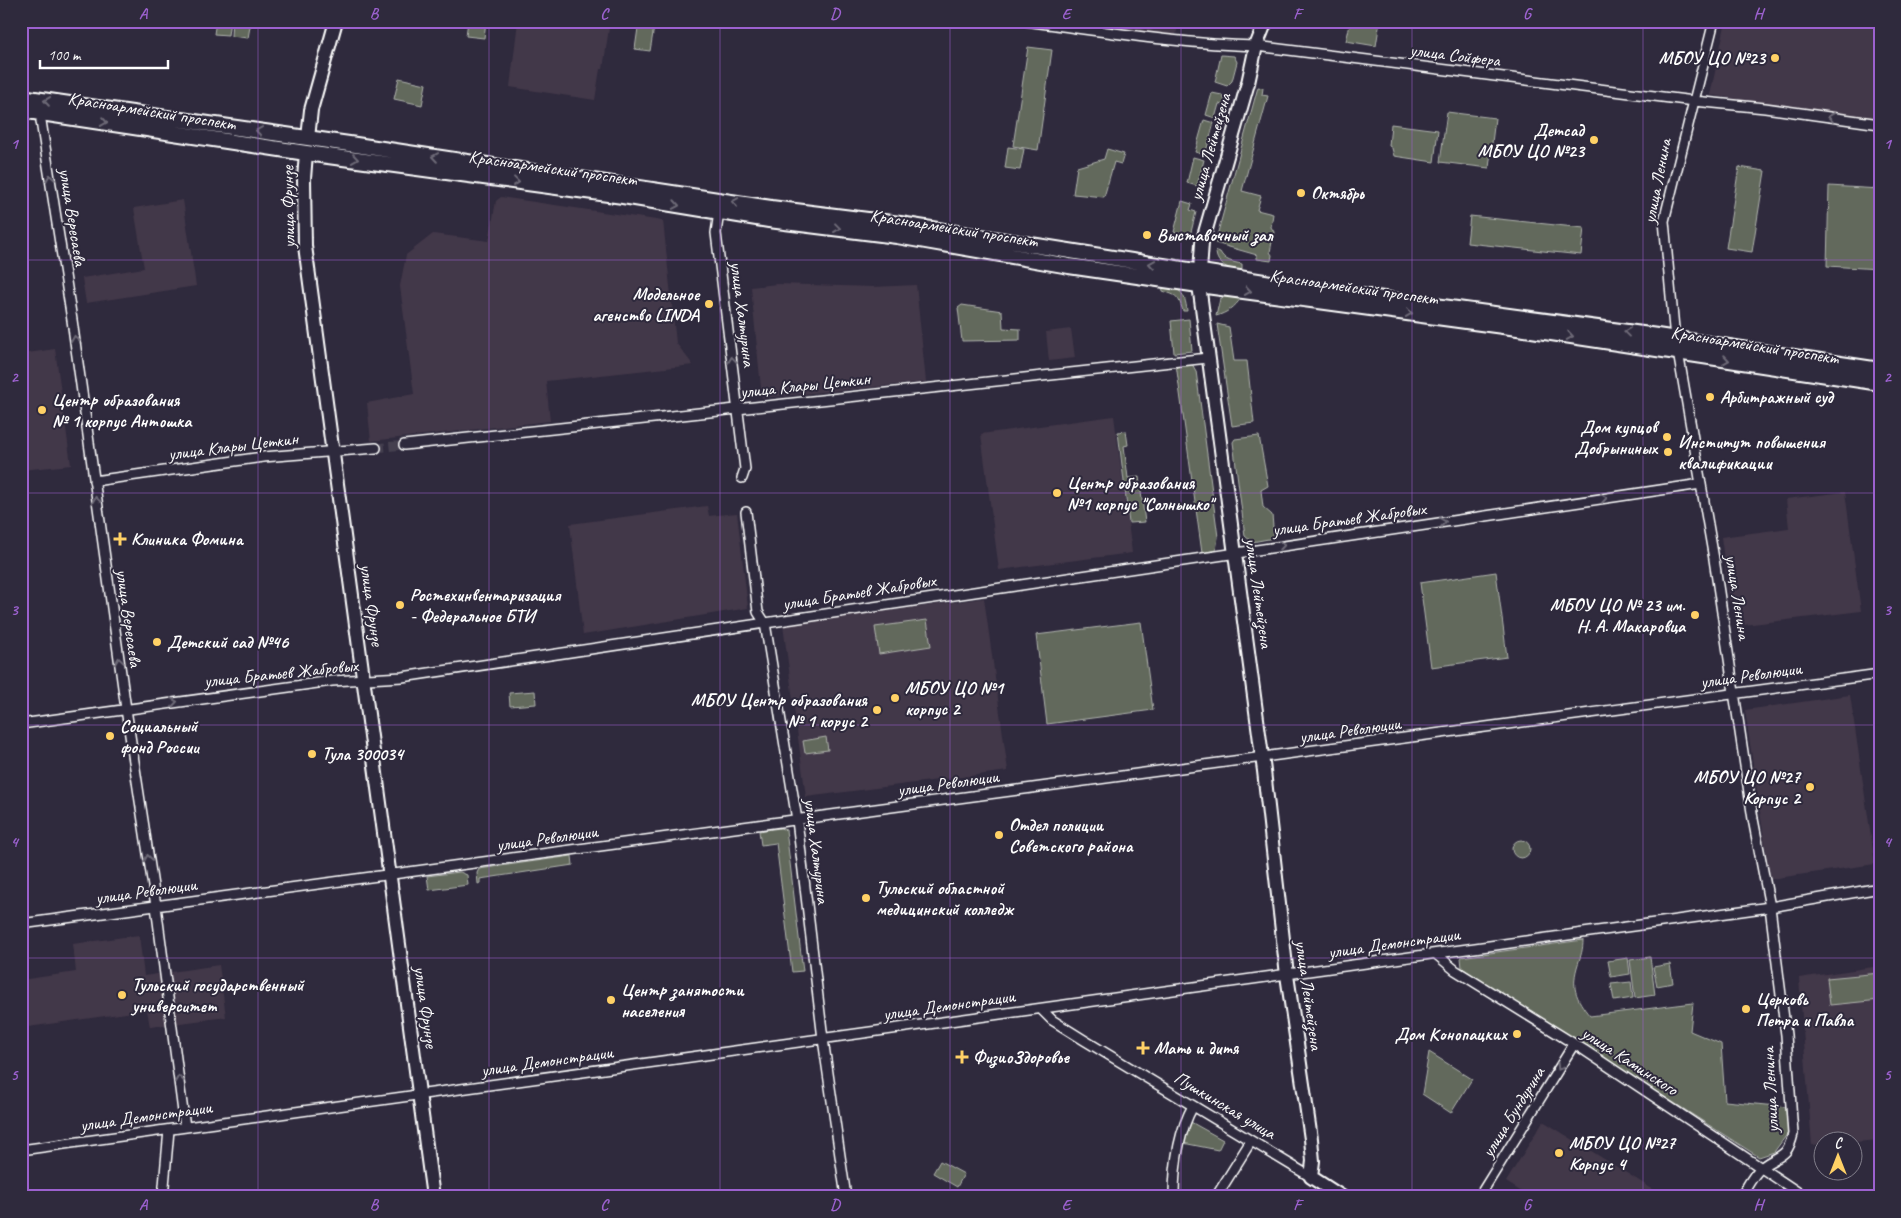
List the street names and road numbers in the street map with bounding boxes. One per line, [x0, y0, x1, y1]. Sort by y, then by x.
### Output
street label: улица Сойфера [1408, 38, 1503, 72]
street label: Красноармейский проспект [66, 87, 239, 135]
street label: улица Лейтейзена [1184, 89, 1237, 204]
street label: улица Ленина [1638, 135, 1676, 226]
street label: Красноармейский проспект [467, 145, 640, 191]
street label: улица Фрунзе [276, 164, 301, 249]
street label: улица Вересаева [54, 166, 92, 269]
street label: Красноармейский проспект [868, 204, 1041, 252]
street label: улица Халтурина [726, 259, 761, 369]
street label: Красноармейский проспект [1268, 264, 1441, 310]
street label: Красноармейский проспект [1669, 321, 1842, 369]
street label: улица Клары Цеткин [738, 367, 872, 403]
street label: улица Клары Цеткин [166, 427, 301, 465]
street label: улица Братьев Жабровых [1270, 497, 1429, 541]
street label: улица Лейтейзена [1239, 536, 1278, 651]
street label: улица Ленина [1720, 552, 1756, 643]
street label: улица Фрунзе [354, 562, 389, 649]
street label: улица Вересаева [111, 567, 147, 670]
street label: улица Братьев Жабровых [780, 569, 939, 615]
street label: улица Братьев Жабровых [202, 654, 361, 692]
street label: улица Революции [1698, 657, 1804, 693]
street label: улица Революции [1297, 712, 1403, 748]
street label: улица Революции [895, 765, 1001, 801]
street label: улица Халтурина [800, 796, 835, 906]
street label: улица Революции [494, 820, 600, 856]
street label: улица Революции [93, 873, 199, 909]
street label: улица Демонстрации [1326, 923, 1462, 963]
street label: улица Лейтейзена [1289, 938, 1328, 1053]
street label: улица Фрунзе [408, 964, 443, 1051]
street label: улица Демонстрации [881, 985, 1017, 1025]
street label: улица Каминского [1577, 1021, 1684, 1101]
street label: улица Демонстрации [479, 1041, 615, 1081]
street label: улица Ленина [1757, 1045, 1783, 1134]
street label: улица Бундурина [1476, 1062, 1550, 1162]
street label: Пушкинская улица [1170, 1066, 1281, 1145]
street label: улица Демонстрации [78, 1096, 214, 1136]

